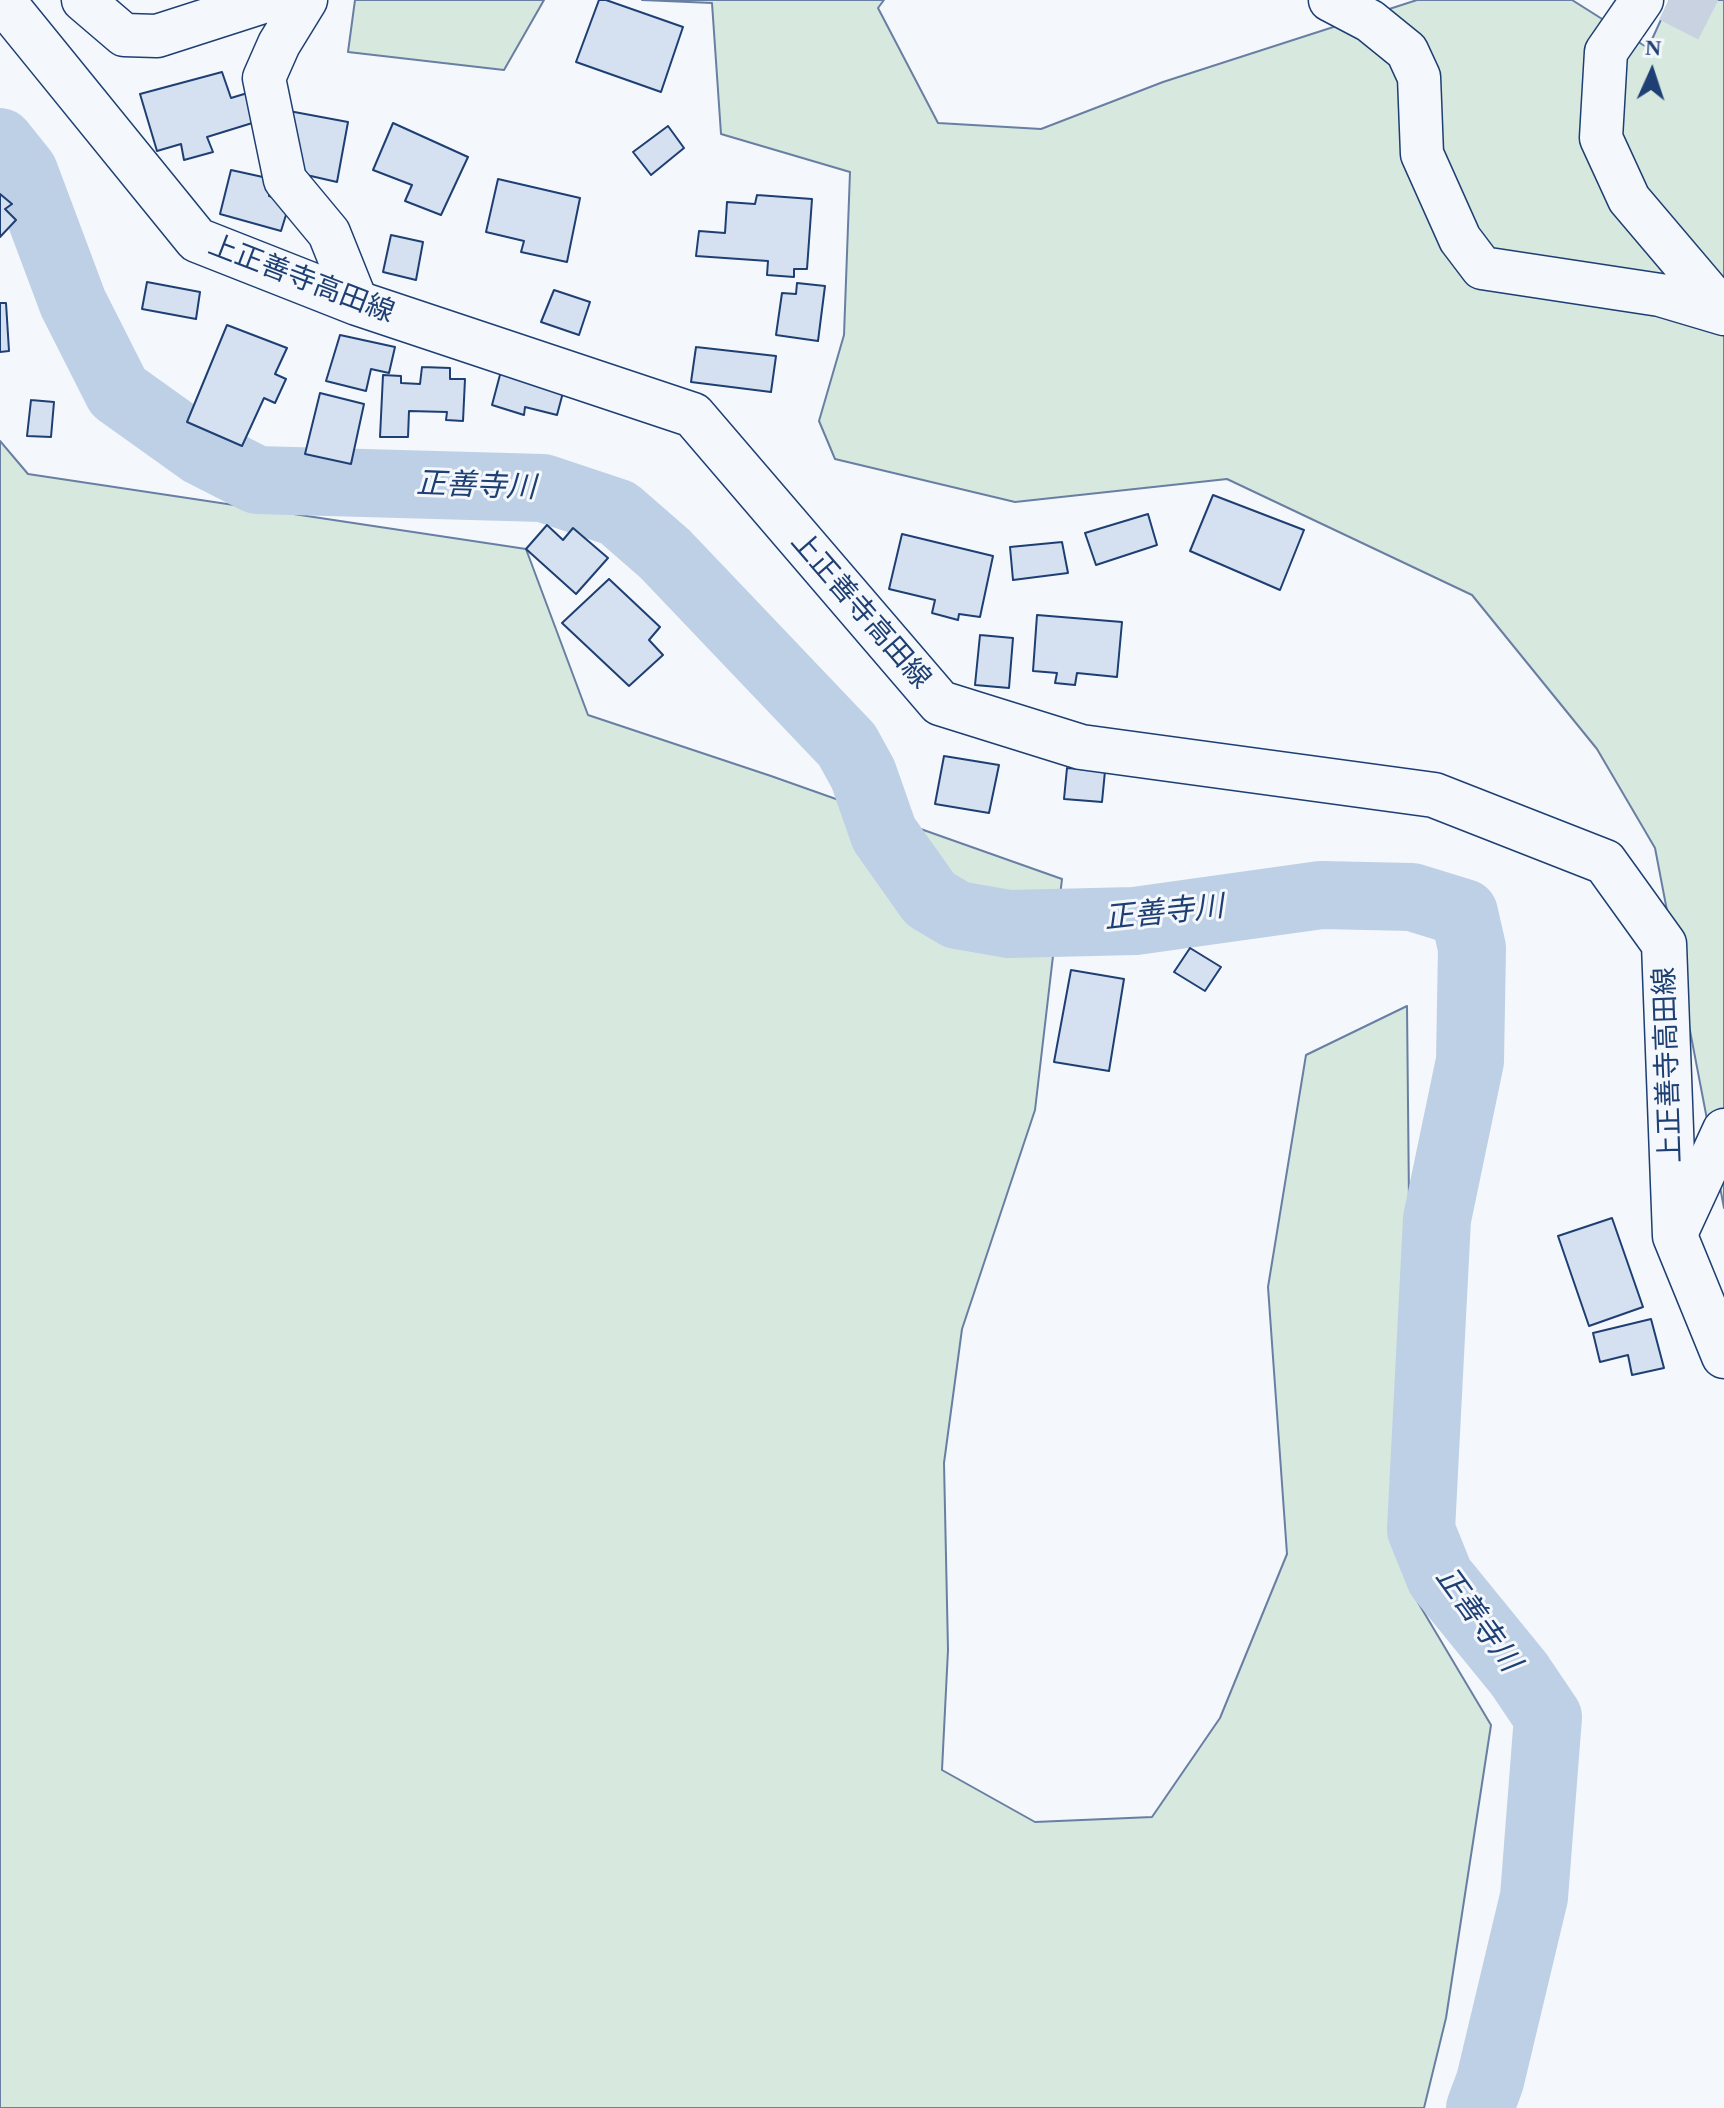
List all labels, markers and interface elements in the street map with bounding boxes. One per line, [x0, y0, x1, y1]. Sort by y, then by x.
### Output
north arrow [1612, 32, 1692, 112]
text: N [1645, 35, 1662, 60]
street label: 上正善寺高田線 [203, 229, 399, 331]
water label: 正善寺川 [415, 467, 537, 507]
street label: 上正善寺高田線 [783, 526, 937, 696]
water label: 正善寺川 [1102, 890, 1226, 938]
street label: 上正善寺高田線 [1649, 966, 1689, 1164]
water label: 正善寺川 [1427, 1561, 1527, 1679]

